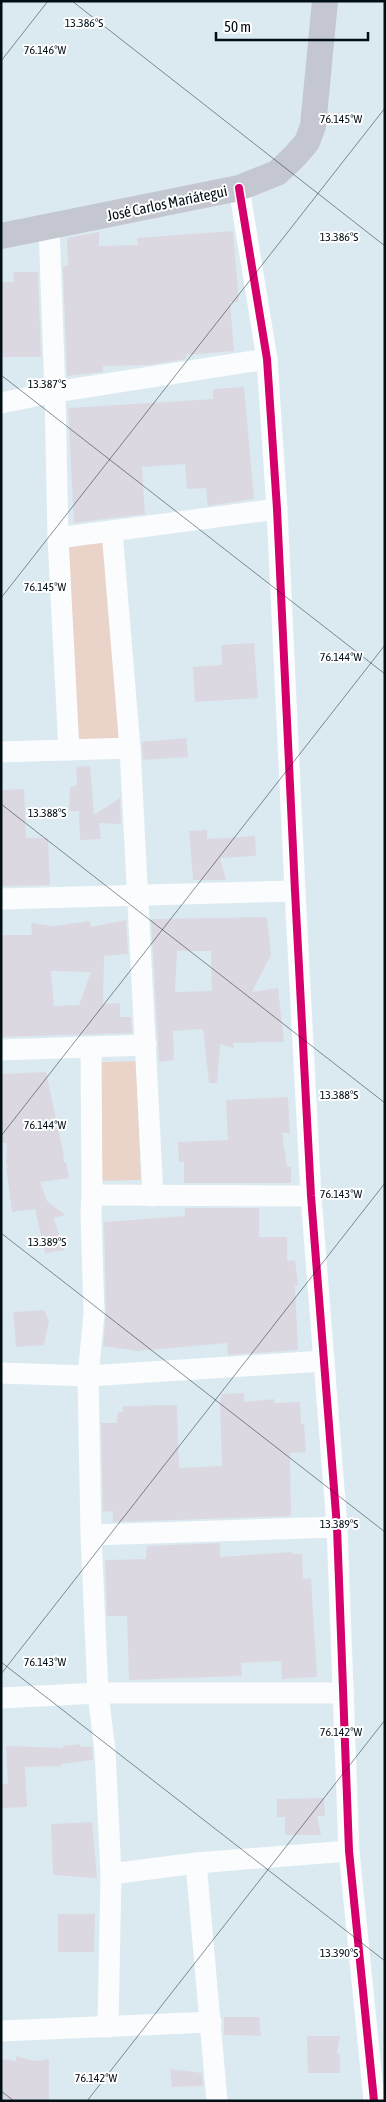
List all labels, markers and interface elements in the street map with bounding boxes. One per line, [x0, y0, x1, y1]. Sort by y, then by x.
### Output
scale bar [216, 10, 368, 42]
text: 13.386°S [65, 16, 103, 30]
text: 50 m [224, 18, 251, 35]
text: 76.146°W [24, 43, 66, 57]
text: 76.145°W [320, 112, 362, 126]
street label: José Carlos Mariátegui [105, 182, 229, 224]
text: 13.386°S [320, 230, 358, 244]
text: 13.387°S [28, 377, 66, 391]
text: 76.145°W [24, 580, 66, 594]
text: 76.144°W [320, 650, 362, 664]
text: 13.388°S [28, 806, 66, 820]
text: 13.388°S [320, 1088, 358, 1102]
text: 76.144°W [24, 1118, 66, 1132]
text: 76.143°W [320, 1187, 362, 1201]
text: 13.389°S [28, 1235, 66, 1249]
text: 13.389°S [320, 1517, 358, 1531]
text: 76.143°W [24, 1655, 66, 1669]
text: 76.142°W [320, 1725, 362, 1739]
text: 13.390°S [320, 1946, 358, 1960]
text: 76.142°W [75, 2071, 117, 2085]

